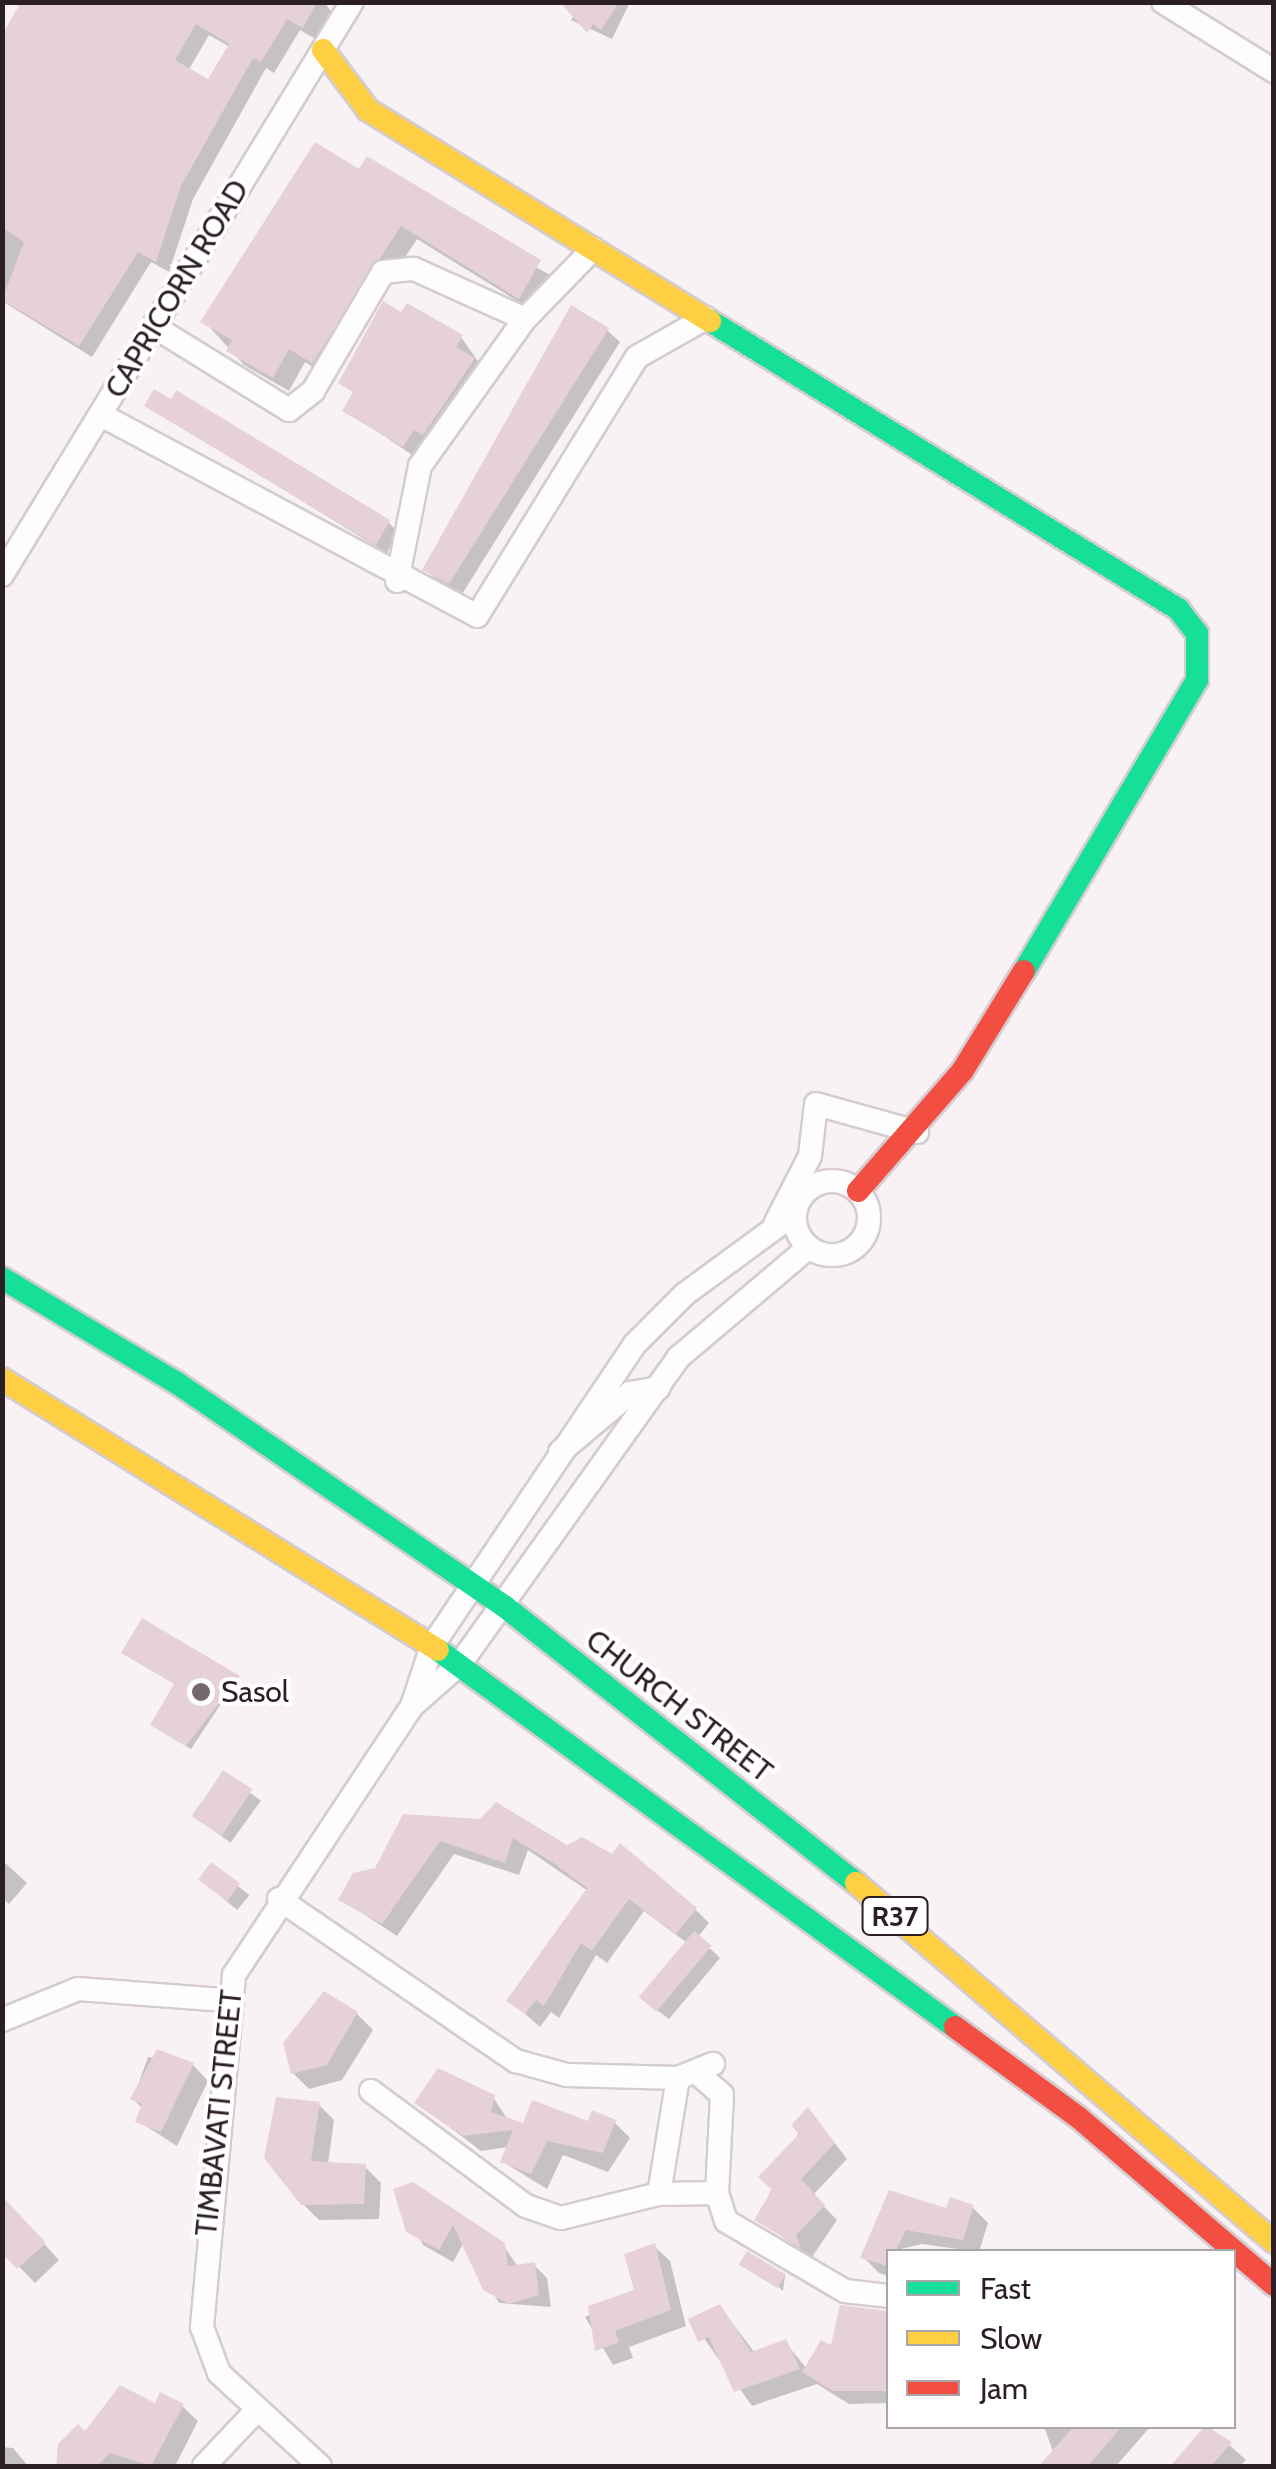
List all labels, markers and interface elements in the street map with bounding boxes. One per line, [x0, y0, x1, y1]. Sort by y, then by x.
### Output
street label: CAPRICORN ROAD [98, 173, 256, 405]
street label: CHURCH STREET [579, 1622, 779, 1790]
place label: Sasol [221, 1674, 289, 1710]
marker: Sasol [190, 1681, 212, 1703]
road number: R37 [860, 1893, 930, 1939]
street label: TIMBAVATI STREET [188, 1988, 250, 2238]
legend [886, 2249, 1236, 2429]
text: Fast [980, 2270, 1031, 2307]
text: Slow [980, 2320, 1042, 2357]
text: Jam [980, 2370, 1028, 2407]

